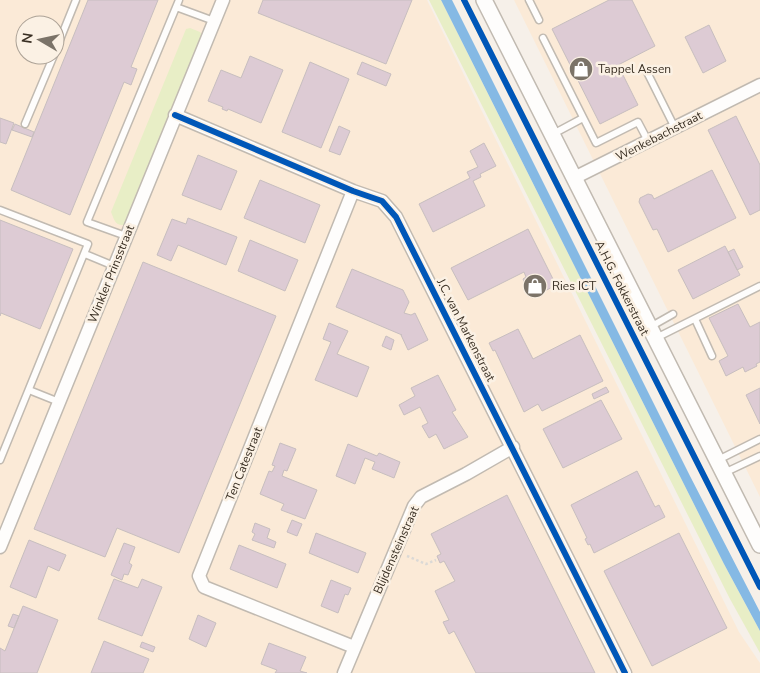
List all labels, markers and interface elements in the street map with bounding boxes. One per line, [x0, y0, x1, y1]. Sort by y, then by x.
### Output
north arrow [15, 15, 65, 65]
text: N [17, 31, 38, 45]
shop icon: Tappel Assen [568, 56, 594, 82]
place label: Tappel Assen [598, 61, 671, 77]
street label: Wenkebachstraat [613, 107, 706, 165]
street label: Winkler Prinsstraat [84, 222, 138, 325]
street label: A.H.G. Fokkerstraat [591, 238, 653, 339]
shop icon: Ries ICT [522, 273, 548, 299]
street label: J.C. van Markenstraat [433, 275, 499, 385]
place label: Ries ICT [552, 278, 597, 294]
street label: Ten Catestraat [222, 424, 266, 503]
street label: Blijdensteinstraat [369, 503, 423, 596]

